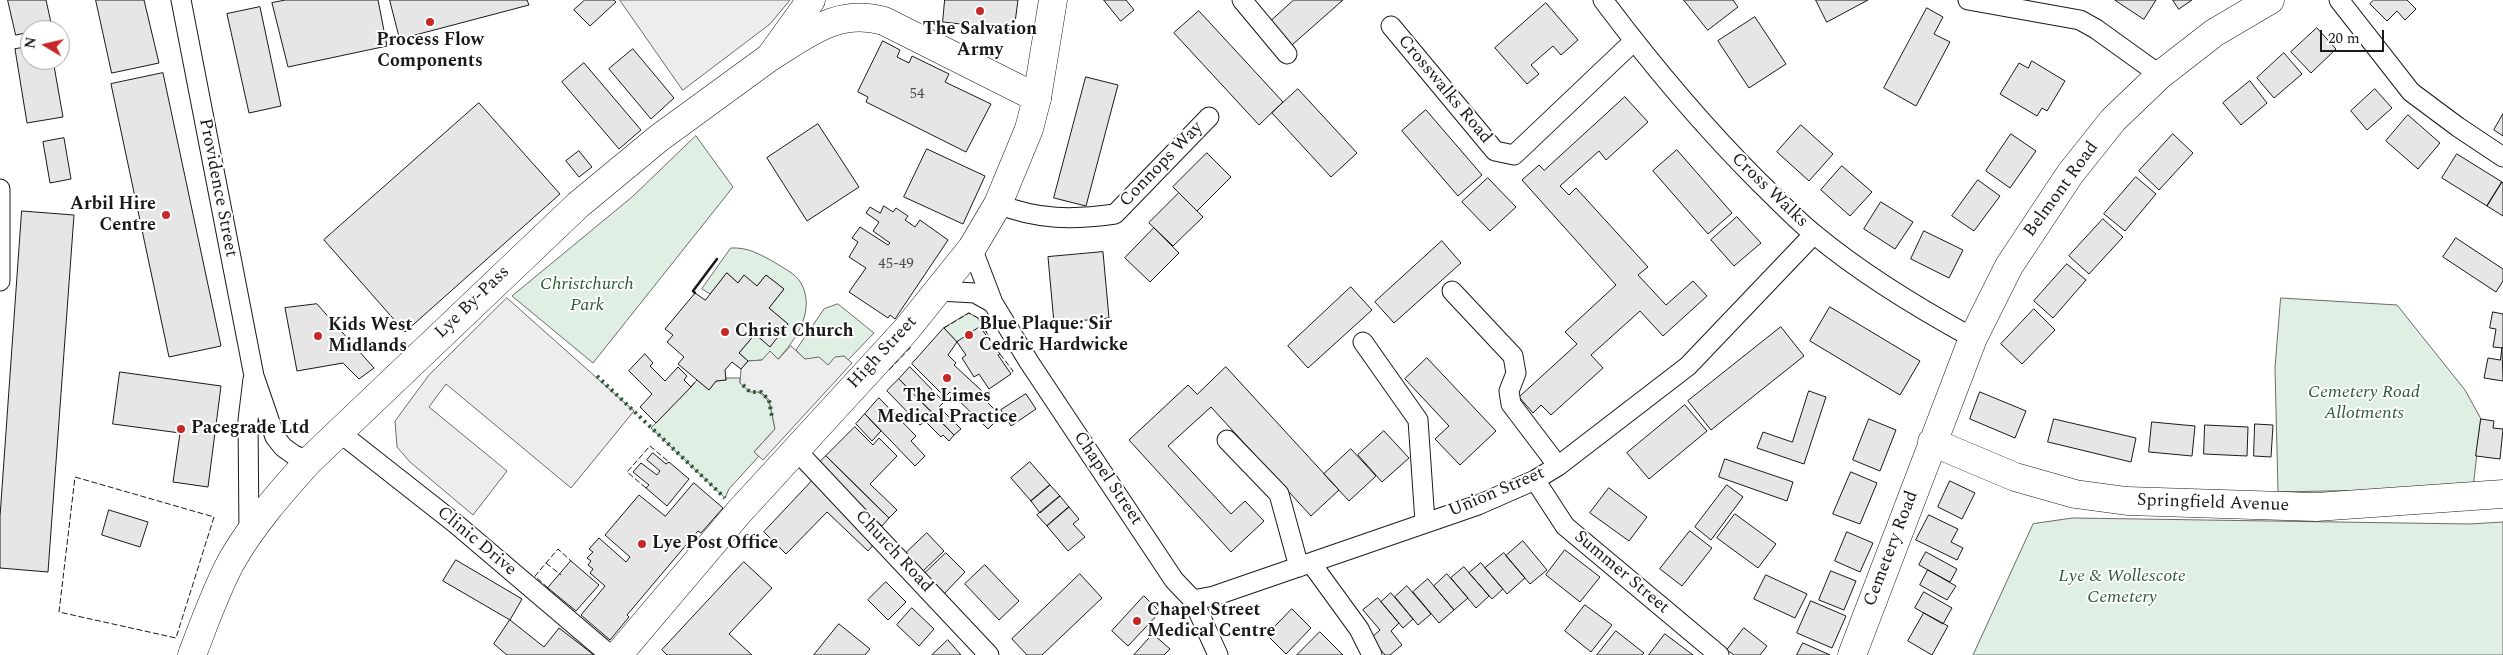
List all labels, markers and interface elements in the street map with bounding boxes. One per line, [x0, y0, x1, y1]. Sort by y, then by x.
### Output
marker: The Salvation Army [974, 5, 986, 17]
marker: Process Flow Components [424, 16, 436, 28]
place label: The Salvation Army [923, 19, 1037, 62]
north arrow [20, 20, 70, 70]
scale bar [2323, 20, 2387, 52]
text: 20 m [2328, 27, 2360, 50]
place label: Process Flow Components [376, 30, 484, 72]
street label: Crosswalks Road [1392, 31, 1496, 149]
text: N [19, 35, 42, 50]
house number: 54 [910, 86, 924, 104]
street label: Providence Street [193, 117, 241, 259]
street label: Connops Way [1116, 118, 1208, 212]
street label: Belmont Road [2020, 138, 2104, 242]
street label: Cross Walks [1726, 149, 1812, 233]
place label: Arbil Hire Centre [70, 194, 156, 236]
marker: Arbil Hire Centre [160, 209, 172, 221]
house number: 45-49 [878, 256, 914, 274]
street label: Lye By-Pass [431, 262, 515, 344]
park label: Christchurch Park [540, 274, 634, 316]
street label: High Street [844, 312, 922, 394]
place label: Blue Plaque: Sir Cedric Hardwicke [979, 314, 1128, 356]
place label: Kids West Midlands [328, 315, 412, 358]
place label: Christ Church [735, 321, 854, 343]
marker: Christ Church [719, 326, 731, 338]
marker: Blue Plaque: Sir Cedric Hardwicke [963, 329, 975, 341]
marker: Kids West Midlands [312, 330, 324, 342]
marker: The Limes Medical Practice [941, 372, 953, 384]
park label: Cemetery Road Allotments [2308, 382, 2420, 424]
place label: The Limes Medical Practice [877, 386, 1017, 428]
place label: Pacegrade Ltd [191, 418, 309, 440]
marker: Pacegrade Ltd [175, 423, 187, 435]
street label: Chapel Street [1068, 428, 1146, 530]
street label: Union Street [1446, 463, 1548, 523]
street label: Cemetery Road [1860, 488, 1924, 610]
street label: Springfield Avenue [2136, 491, 2290, 517]
street label: Clinic Drive [432, 502, 520, 582]
street label: Church Road [849, 506, 937, 598]
street label: Summer Street [1569, 527, 1673, 619]
place label: Lye Post Office [652, 533, 778, 555]
marker: Lye Post Office [636, 538, 648, 550]
park label: Lye & Wollescote Cemetery [2058, 566, 2186, 608]
place label: Chapel Street Medical Centre [1147, 600, 1275, 642]
marker: Chapel Street Medical Centre [1131, 615, 1143, 627]

